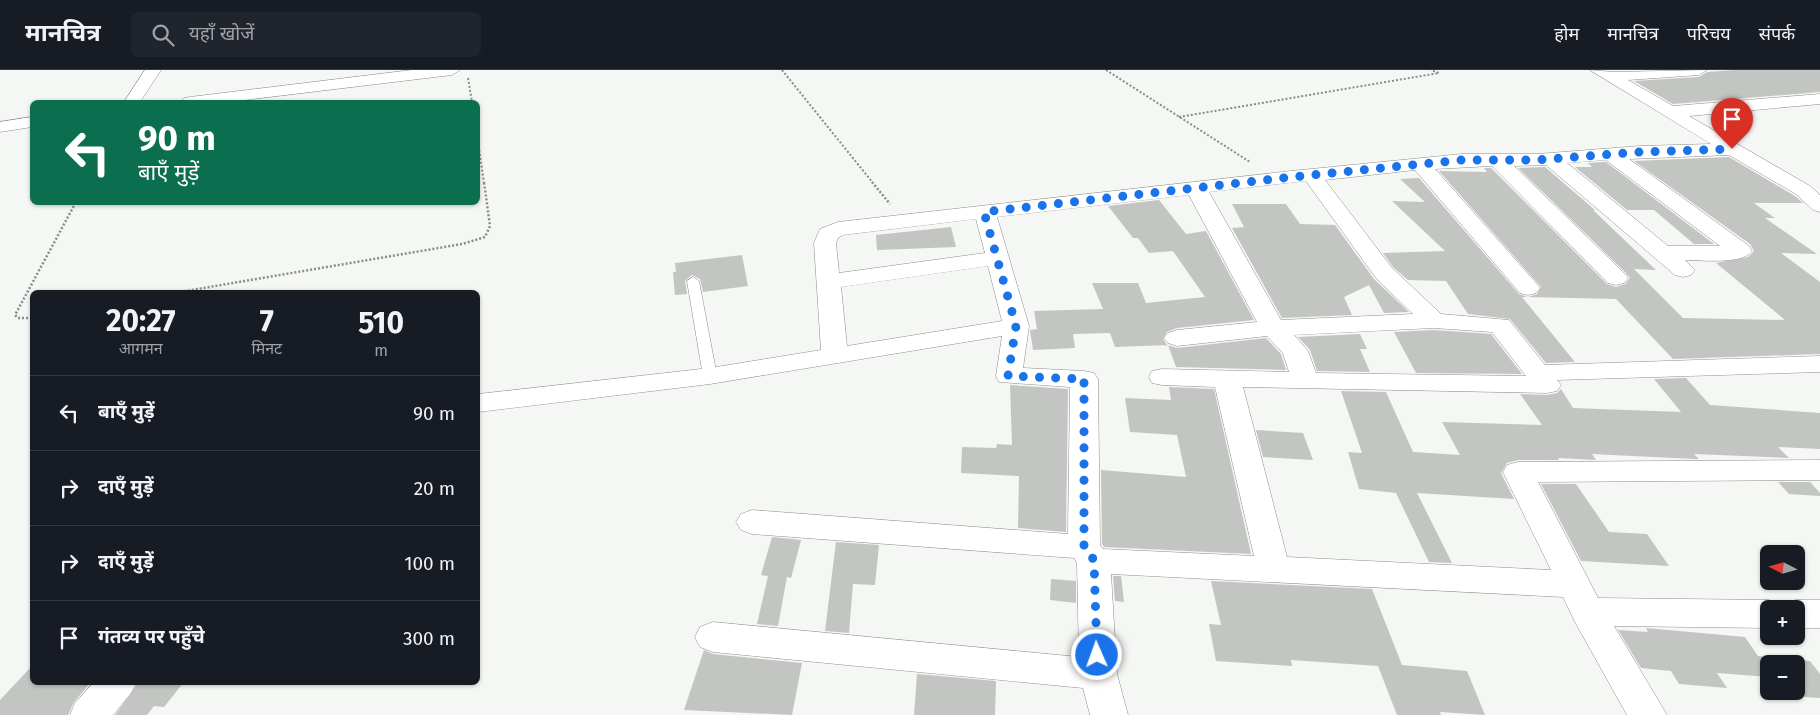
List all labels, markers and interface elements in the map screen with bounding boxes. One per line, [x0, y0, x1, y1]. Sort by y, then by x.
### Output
search box [131, 12, 481, 57]
text: मानचित्र [25, 19, 101, 47]
icon: search [149, 21, 177, 49]
text: यहाँ खोजें [189, 22, 254, 45]
text: होम [1554, 23, 1579, 45]
text: मानचित्र [1607, 23, 1659, 45]
text: परिचय [1687, 23, 1731, 45]
text: संपर्क [1759, 23, 1795, 45]
pin [1711, 98, 1753, 149]
icon: arrive [1718, 105, 1746, 133]
text: 90 m [138, 117, 216, 159]
icon: left [55, 120, 120, 185]
text: बाएँ मुड़ें [138, 159, 199, 186]
text: 20:27 [106, 303, 176, 339]
text: 7 [260, 303, 274, 339]
text: 510 [358, 305, 404, 341]
text: आगमन [119, 339, 163, 358]
text: मिनट [251, 339, 282, 358]
text: m [374, 341, 388, 360]
icon: left [55, 399, 83, 427]
text: बाएँ मुड़ें [98, 400, 155, 423]
text: 90 m [413, 402, 455, 425]
icon: right [55, 474, 83, 502]
text: दाएँ मुड़ें [98, 475, 154, 498]
text: 20 m [414, 477, 455, 500]
north arrow [1760, 545, 1805, 590]
map controls [1760, 545, 1805, 700]
icon: right [55, 549, 83, 577]
text: दाएँ मुड़ें [98, 550, 154, 573]
text: 100 m [404, 552, 455, 575]
button: + [1760, 600, 1805, 645]
icon: arrive [55, 624, 83, 652]
text: गंतव्य पर पहुँचे [98, 625, 205, 648]
text: 300 m [403, 627, 455, 650]
position arrow [1070, 628, 1122, 680]
button: − [1760, 655, 1805, 700]

